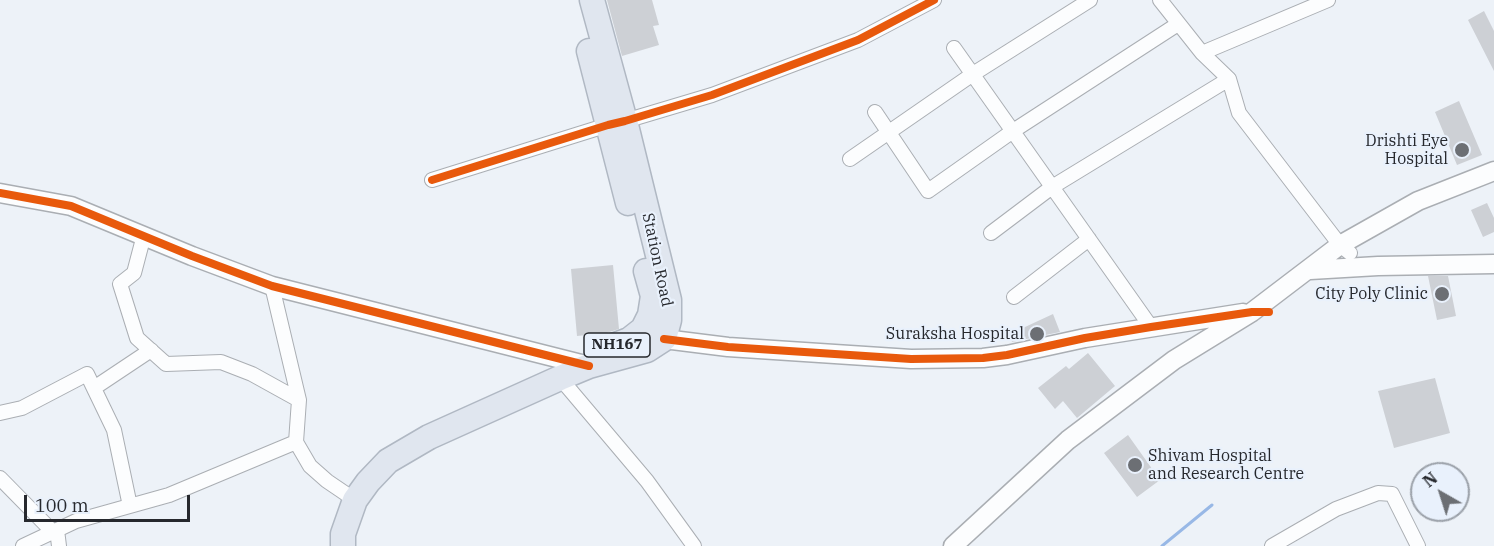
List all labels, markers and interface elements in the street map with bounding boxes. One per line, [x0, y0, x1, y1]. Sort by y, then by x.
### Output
place label: Drishti Eye Hospital [1365, 131, 1448, 169]
marker: Drishti Eye Hospital [1453, 141, 1471, 159]
street label: Station Road [638, 211, 676, 309]
place label: City Poly Clinic [1315, 284, 1428, 304]
marker: City Poly Clinic [1433, 285, 1451, 303]
place label: Suraksha Hospital [886, 324, 1024, 344]
marker: Suraksha Hospital [1028, 325, 1046, 343]
road number: NH167 [584, 333, 650, 357]
place label: Shivam Hospital and Research Centre [1148, 446, 1304, 484]
marker: Shivam Hospital and Research Centre [1126, 456, 1144, 474]
north arrow [1410, 462, 1470, 522]
text: N [1419, 468, 1441, 491]
scale bar [27, 483, 194, 521]
text: 100 m [35, 494, 89, 517]

